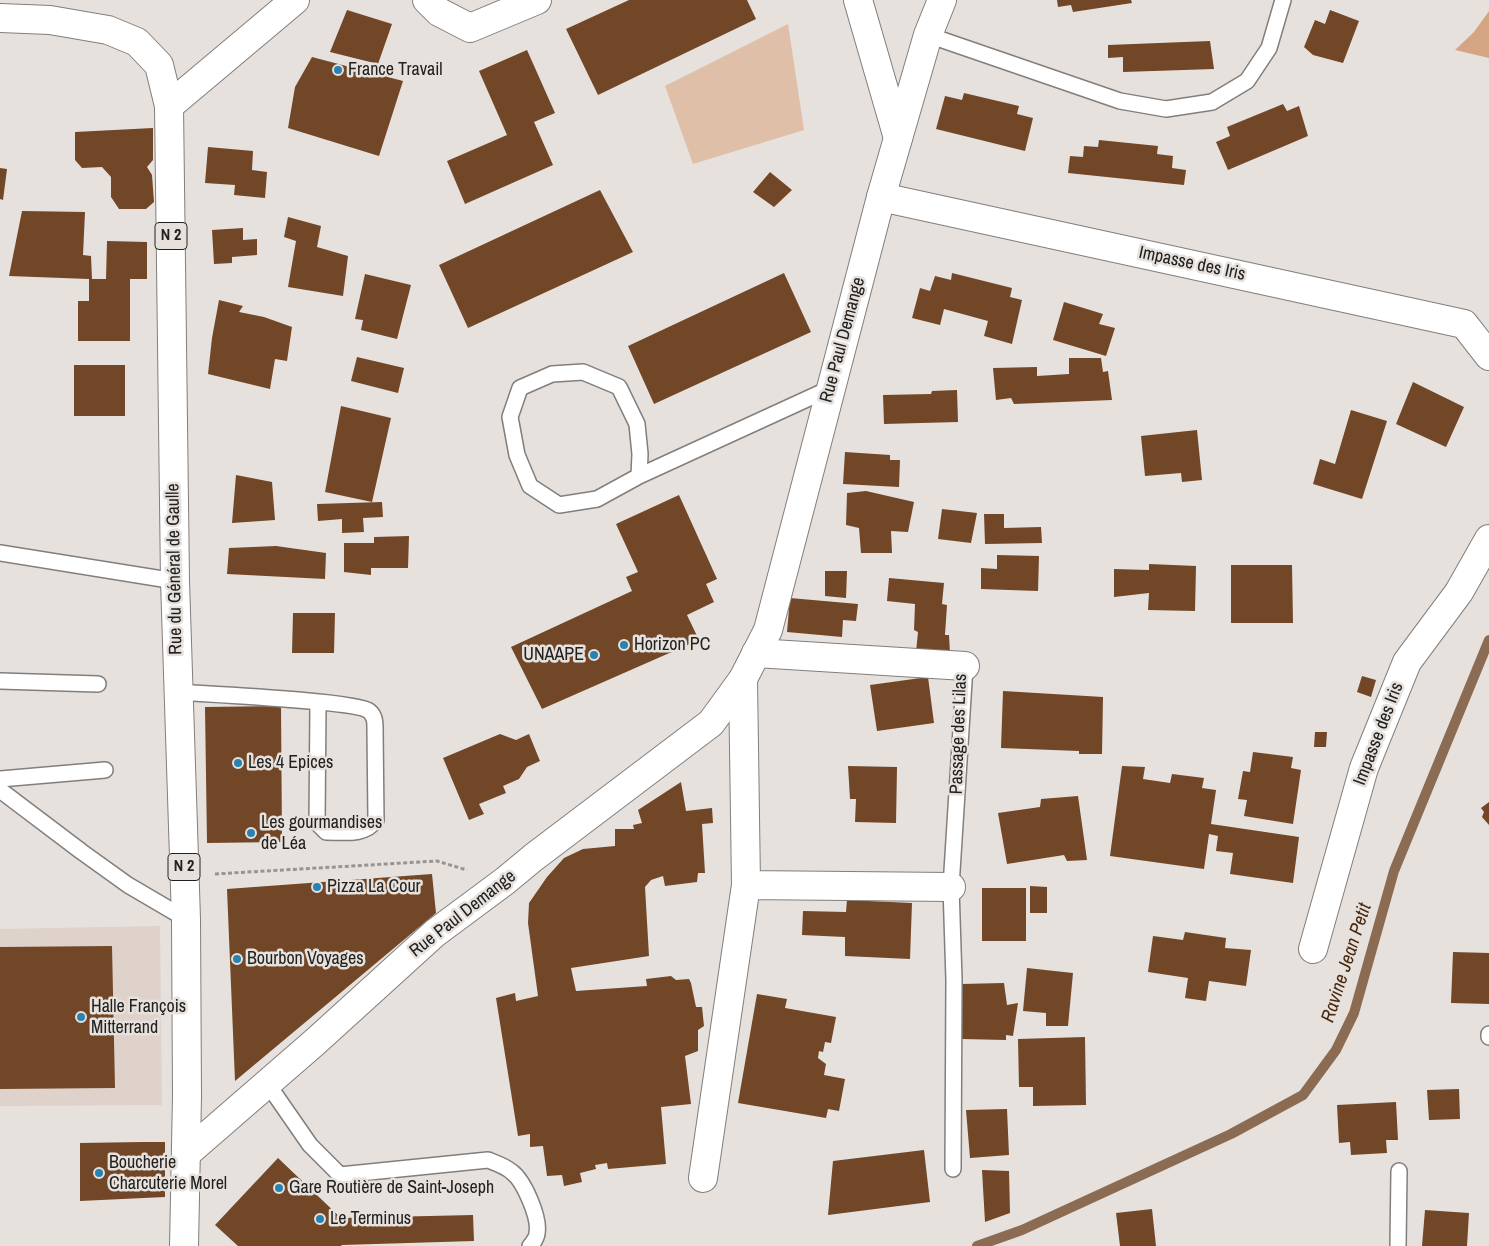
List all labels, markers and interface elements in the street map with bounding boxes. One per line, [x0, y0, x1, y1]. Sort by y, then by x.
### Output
place label: France Travail [348, 59, 443, 81]
marker: France Travail [332, 64, 344, 76]
road number: N 2 [155, 222, 187, 250]
street label: Impasse des Iris [1137, 242, 1247, 286]
street label: Rue Paul Demange [816, 275, 870, 405]
street label: Rue du Général de Gaulle [163, 483, 187, 655]
place label: Horizon PC [634, 634, 710, 656]
marker: Horizon PC [618, 639, 630, 651]
place label: UNAAPE [523, 644, 584, 666]
marker: UNAAPE [588, 649, 600, 661]
street label: Passage des Lilas [946, 673, 972, 795]
street label: Impasse des Iris [1350, 680, 1408, 788]
place label: Les 4 Epices [248, 752, 333, 774]
marker: Les 4 Epices [232, 757, 244, 769]
place label: Les gourmandises de Léa [261, 812, 382, 854]
marker: Les gourmandises de Léa [245, 827, 257, 839]
road number: N 2 [168, 854, 200, 880]
street label: Rue Paul Demange [406, 866, 520, 962]
place label: Pizza La Cour [327, 876, 421, 898]
marker: Pizza La Cour [311, 881, 323, 893]
water label: Ravine Jean Petit [1317, 901, 1377, 1025]
place label: Bourbon Voyages [247, 948, 364, 970]
marker: Bourbon Voyages [231, 953, 243, 965]
place label: Halle François Mitterrand [91, 996, 186, 1038]
marker: Halle François Mitterrand [75, 1011, 87, 1023]
place label: Boucherie Charcuterie Morel [109, 1152, 227, 1194]
marker: Boucherie Charcuterie Morel [93, 1167, 105, 1179]
place label: Gare Routière de Saint-Joseph [289, 1177, 494, 1199]
marker: Gare Routière de Saint-Joseph [273, 1182, 285, 1194]
place label: Le Terminus [330, 1208, 411, 1230]
marker: Le Terminus [314, 1213, 326, 1225]

